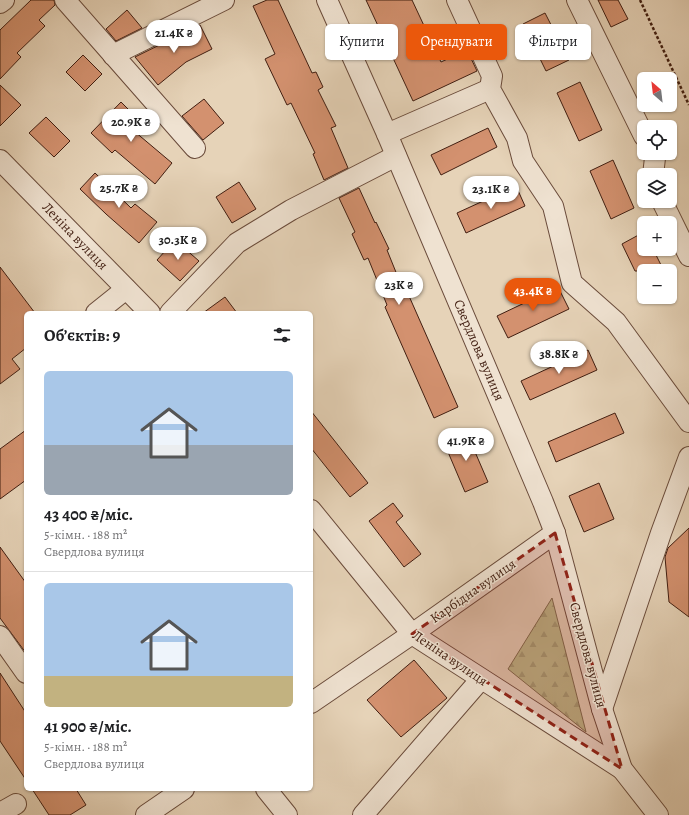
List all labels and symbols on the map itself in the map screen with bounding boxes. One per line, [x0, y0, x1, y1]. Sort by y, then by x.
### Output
pin: 21.4K ₴ [137, 20, 211, 54]
north arrow [637, 72, 677, 112]
pin: 20.9K ₴ [94, 109, 168, 143]
pin: 25.7K ₴ [82, 175, 156, 209]
pin: 23.1K ₴ [454, 176, 528, 210]
street label: Леніна вулиця [38, 198, 112, 274]
pin: 30.3K ₴ [141, 227, 215, 261]
pin: 23K ₴ [371, 272, 427, 306]
pin: 43.4K ₴ [496, 278, 570, 312]
street label: Свердлова вулиця [449, 296, 509, 404]
pin: 38.8K ₴ [522, 341, 596, 375]
pin: 41.9K ₴ [429, 428, 503, 462]
street label: Карбідна вулиця [426, 554, 520, 628]
street label: Свердлова вулиця [565, 600, 611, 710]
street label: Леніна вулиця [408, 626, 492, 690]

